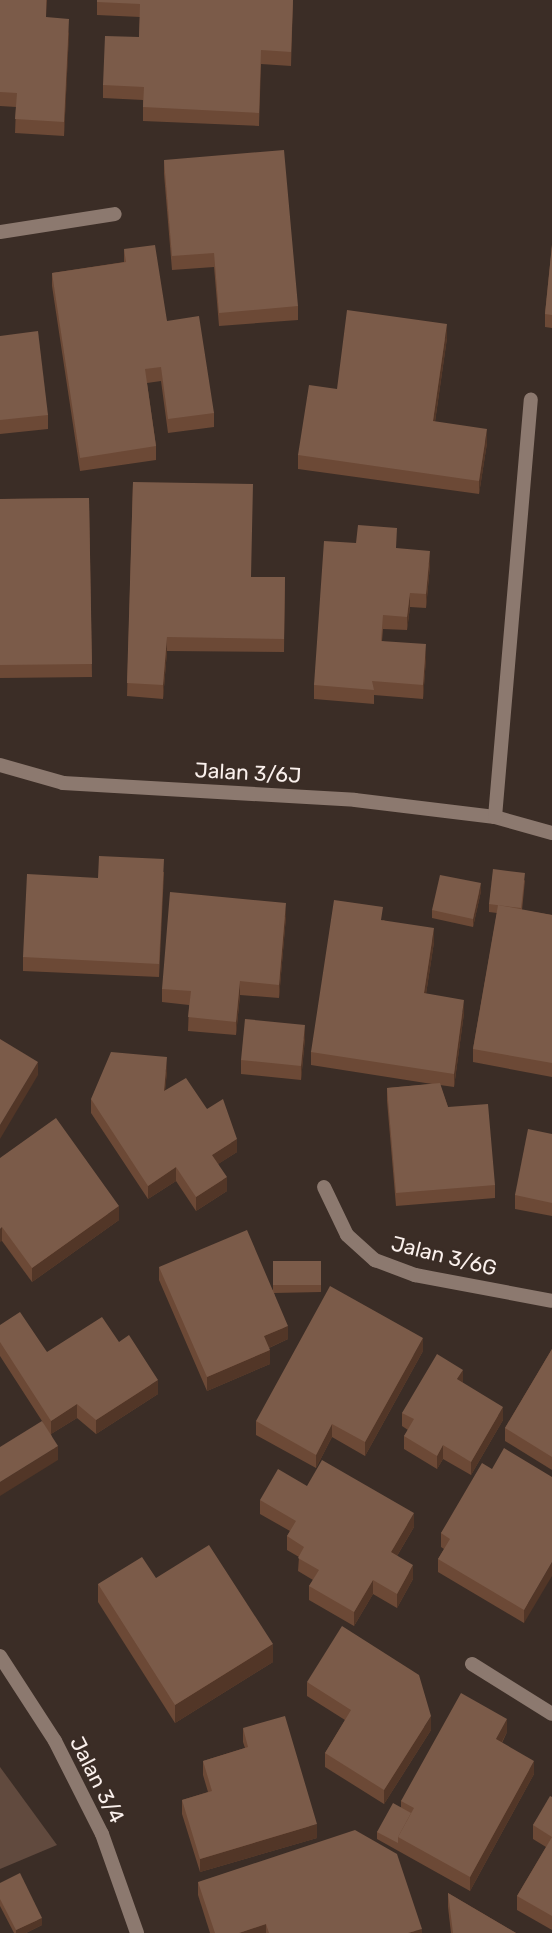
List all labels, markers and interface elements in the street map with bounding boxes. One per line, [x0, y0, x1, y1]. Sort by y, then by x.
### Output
street label: Jalan 3/6J [194, 758, 302, 788]
street label: Jalan 3/6G [389, 1231, 499, 1281]
street label: Jalan 3/4 [64, 1732, 130, 1828]

